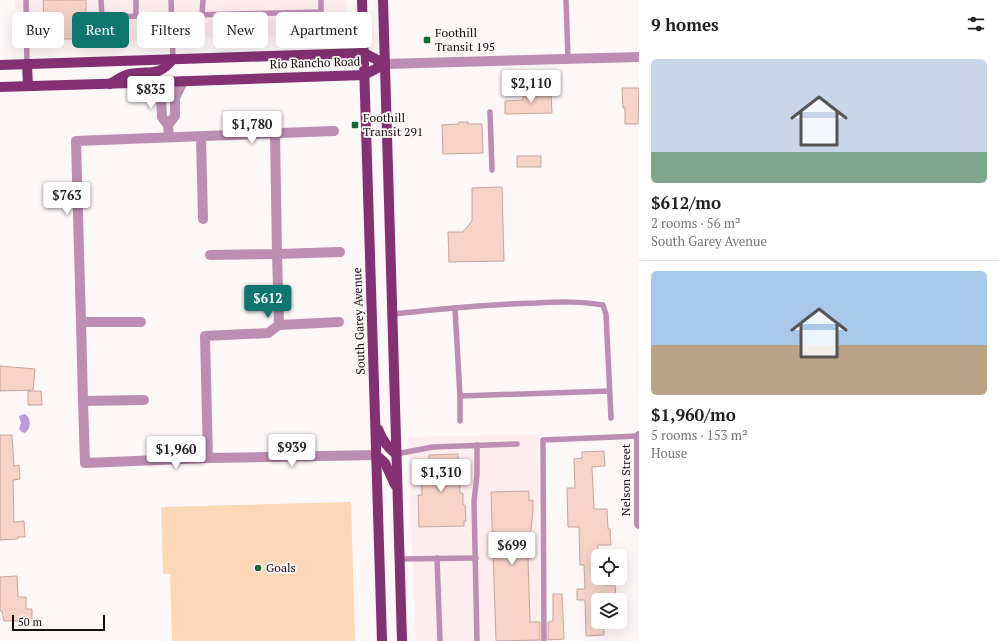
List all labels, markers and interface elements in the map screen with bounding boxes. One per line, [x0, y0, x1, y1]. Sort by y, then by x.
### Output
chip: Buy [12, 12, 64, 48]
chip: Rent [72, 12, 129, 48]
chip: Filters [137, 12, 205, 48]
chip: New [213, 12, 268, 48]
chip: Apartment [276, 12, 372, 48]
text: 9 homes [651, 13, 719, 36]
icon: filters [965, 13, 987, 35]
place label: Foothill Transit 195 [435, 25, 495, 54]
marker: Foothill Transit 195 [422, 35, 432, 45]
street label: Rio Rancho Road [269, 53, 361, 72]
pin: $2,110 [498, 70, 564, 104]
text: $2,110 [511, 74, 551, 92]
pin: $835 [127, 76, 175, 110]
text: $835 [136, 80, 166, 98]
icon: home [783, 85, 855, 157]
place label: Foothill Transit 291 [363, 110, 423, 139]
pin: $1,780 [219, 111, 285, 145]
text: $1,780 [232, 115, 272, 133]
marker: Foothill Transit 291 [350, 120, 360, 130]
pin: $763 [43, 182, 91, 216]
text: $763 [52, 186, 82, 204]
text: $612/mo [651, 191, 721, 214]
text: 2 rooms · 56 m² [651, 214, 741, 232]
text: South Garey Avenue [651, 232, 767, 250]
street label: South Garey Avenue [349, 267, 368, 375]
pin: $612 [244, 285, 292, 319]
text: $612 [253, 289, 283, 307]
icon: home [783, 297, 855, 369]
text: $1,960/mo [651, 403, 736, 426]
text: 5 rooms · 153 m² [651, 426, 748, 444]
pin: $939 [268, 434, 316, 468]
pin: $1,960 [143, 436, 209, 470]
text: $939 [277, 438, 307, 456]
text: $1,960 [156, 440, 196, 458]
street label: Nelson Street [618, 443, 633, 516]
text: House [651, 444, 687, 462]
pin: $1,310 [408, 459, 474, 493]
text: $1,310 [421, 463, 461, 481]
pin: $699 [488, 532, 536, 566]
text: $699 [497, 536, 527, 554]
map controls [591, 549, 627, 629]
button: locate [591, 549, 627, 585]
place label: Goals [266, 560, 296, 575]
marker: Goals [253, 563, 263, 573]
button: layers [591, 593, 627, 629]
scale bar [12, 613, 105, 632]
text: 50 m [18, 615, 42, 629]

